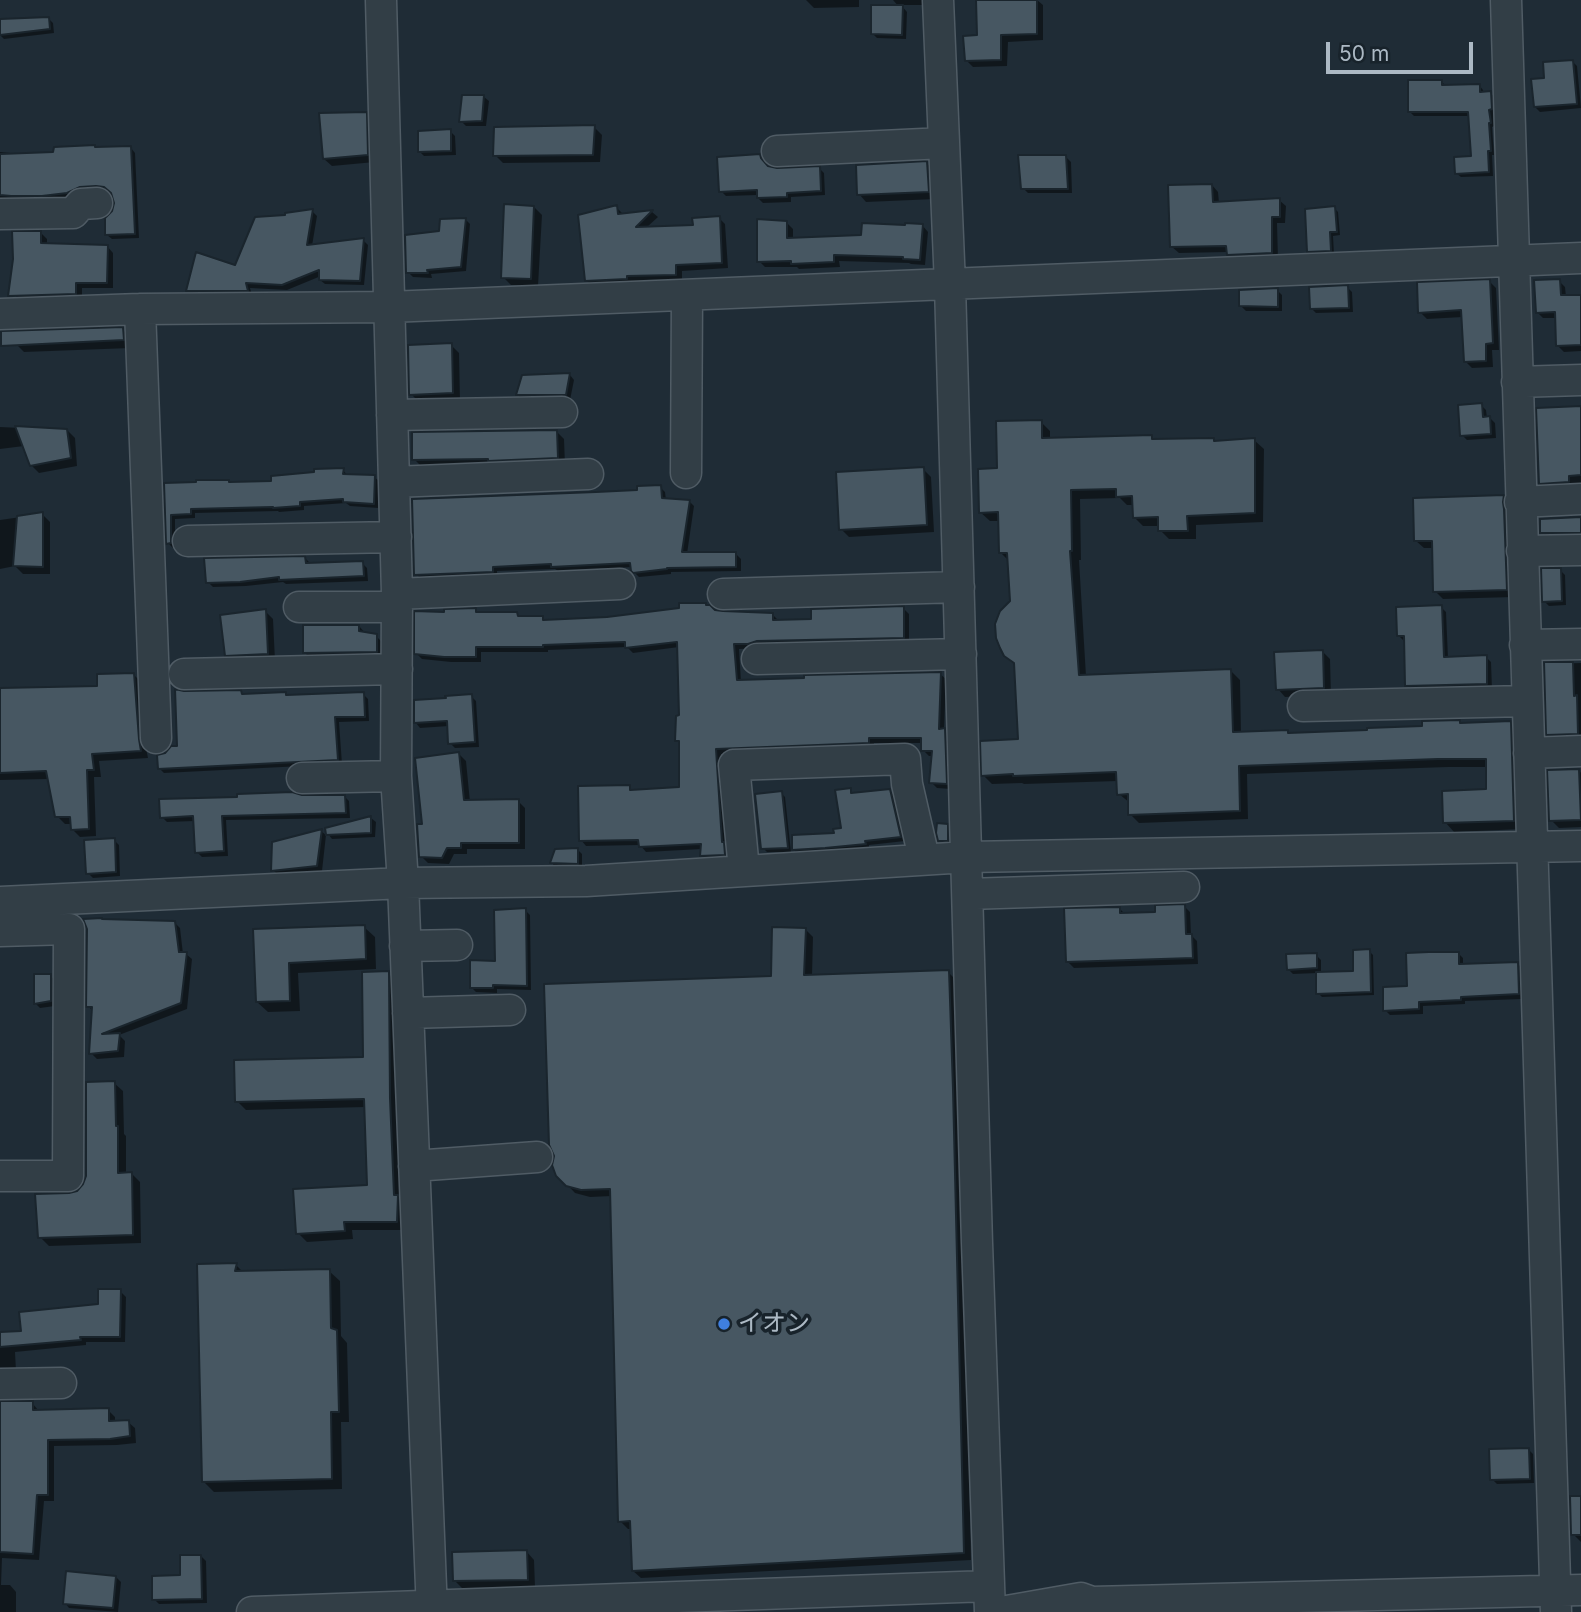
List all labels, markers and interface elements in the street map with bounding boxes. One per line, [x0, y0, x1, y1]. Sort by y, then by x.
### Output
scale bar [1329, 28, 1476, 72]
text: 50 m [1339, 41, 1389, 66]
place label: イオン [738, 1310, 810, 1338]
marker: イオン [716, 1316, 732, 1332]

